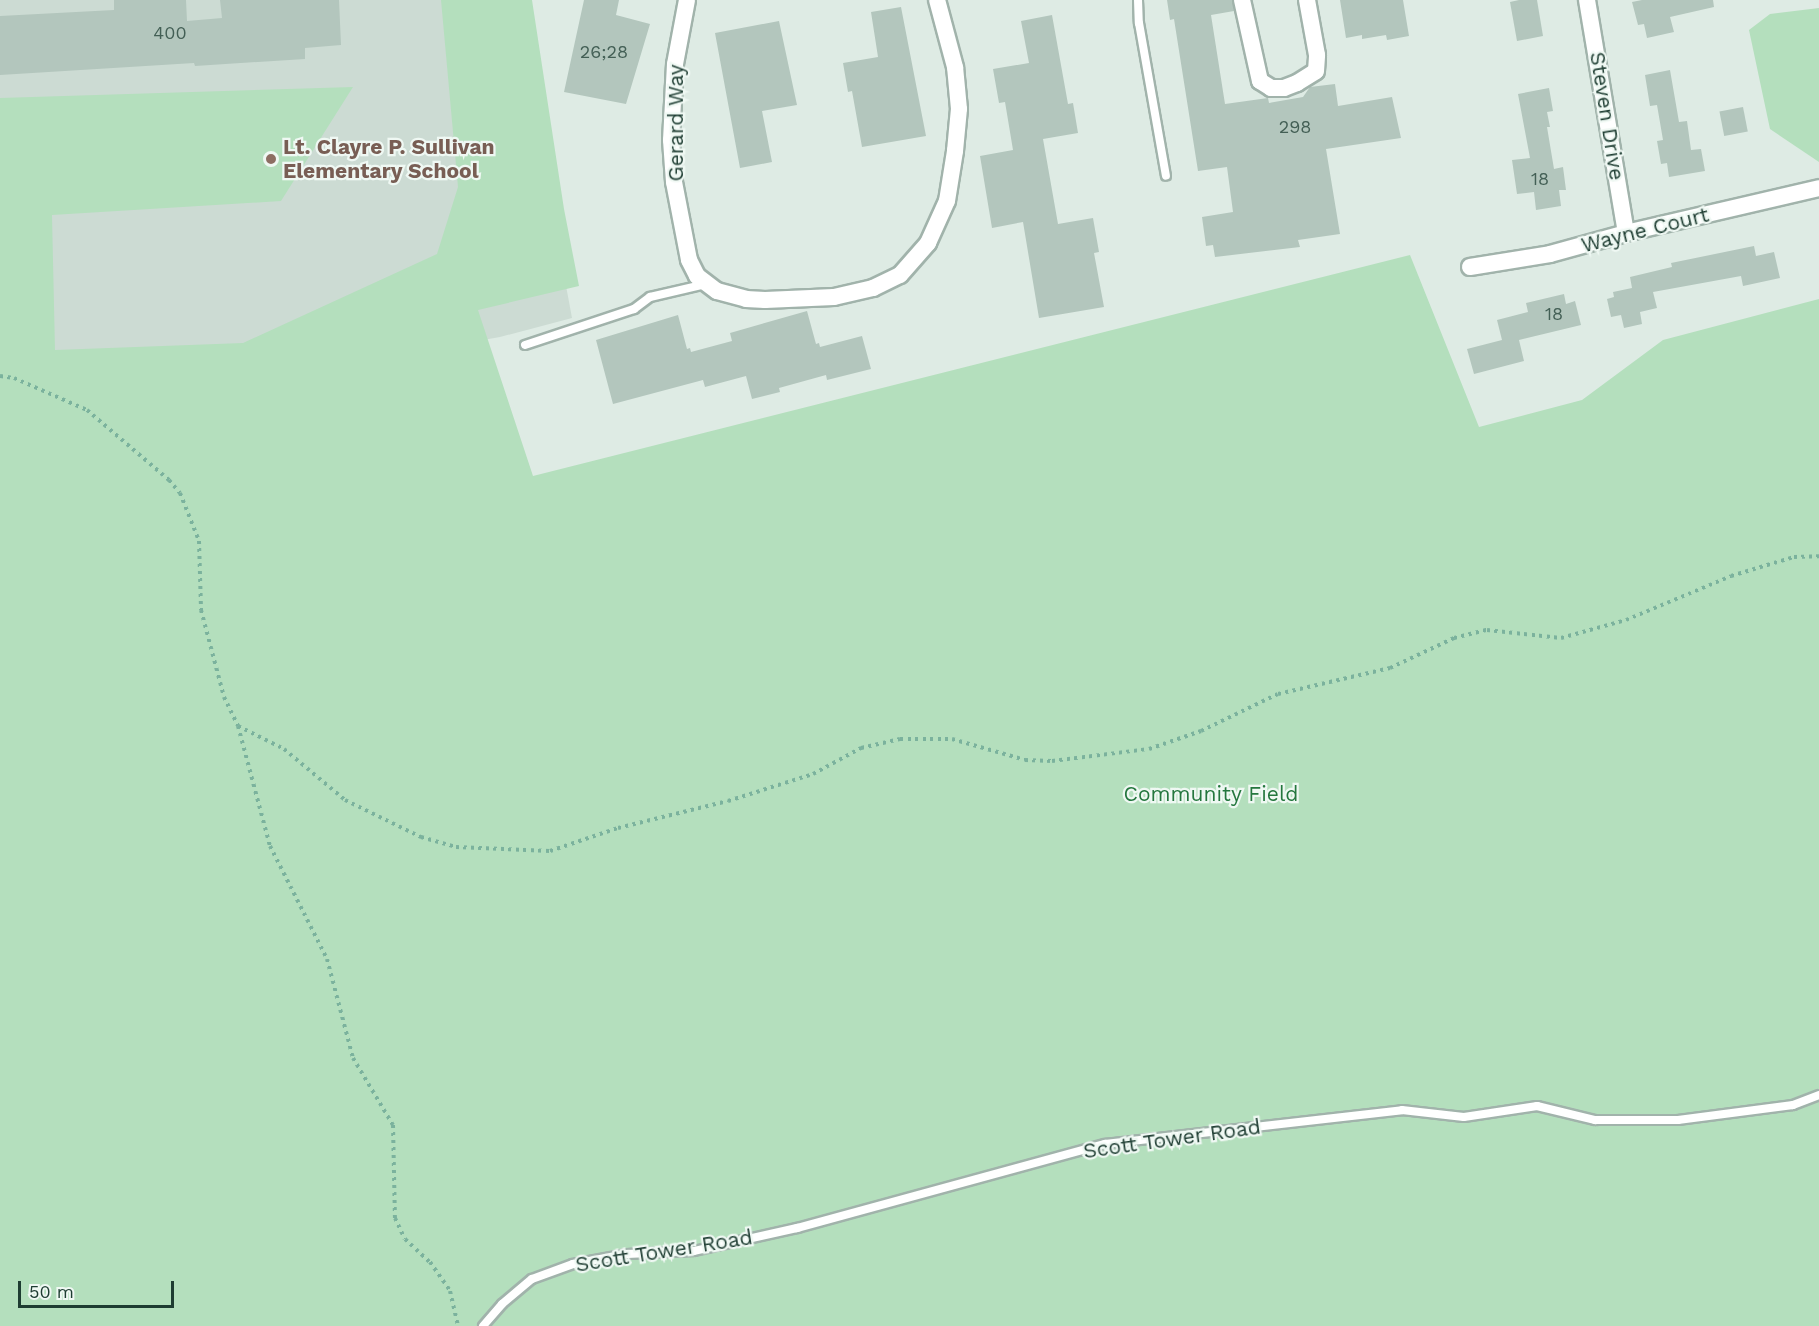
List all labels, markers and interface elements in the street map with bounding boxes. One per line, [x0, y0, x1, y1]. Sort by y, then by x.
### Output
house number: 400 [153, 22, 187, 44]
house number: 26;28 [580, 41, 628, 63]
street label: Steven Drive [1584, 50, 1630, 182]
street label: Gerard Way [663, 64, 689, 182]
house number: 298 [1279, 116, 1311, 138]
place label: Lt. Clayre P. Sullivan Elementary School [283, 134, 495, 184]
marker: Lt. Clayre P. Sullivan Elementary School [264, 152, 278, 166]
house number: 18 [1531, 168, 1549, 190]
street label: Wayne Court [1579, 202, 1711, 258]
house number: 18 [1545, 303, 1563, 325]
park label: Community Field [1123, 781, 1299, 807]
street label: Scott Tower Road [1081, 1114, 1263, 1164]
street label: Scott Tower Road [573, 1224, 755, 1278]
scale bar [21, 1269, 177, 1307]
text: 50 m [29, 1281, 74, 1302]

